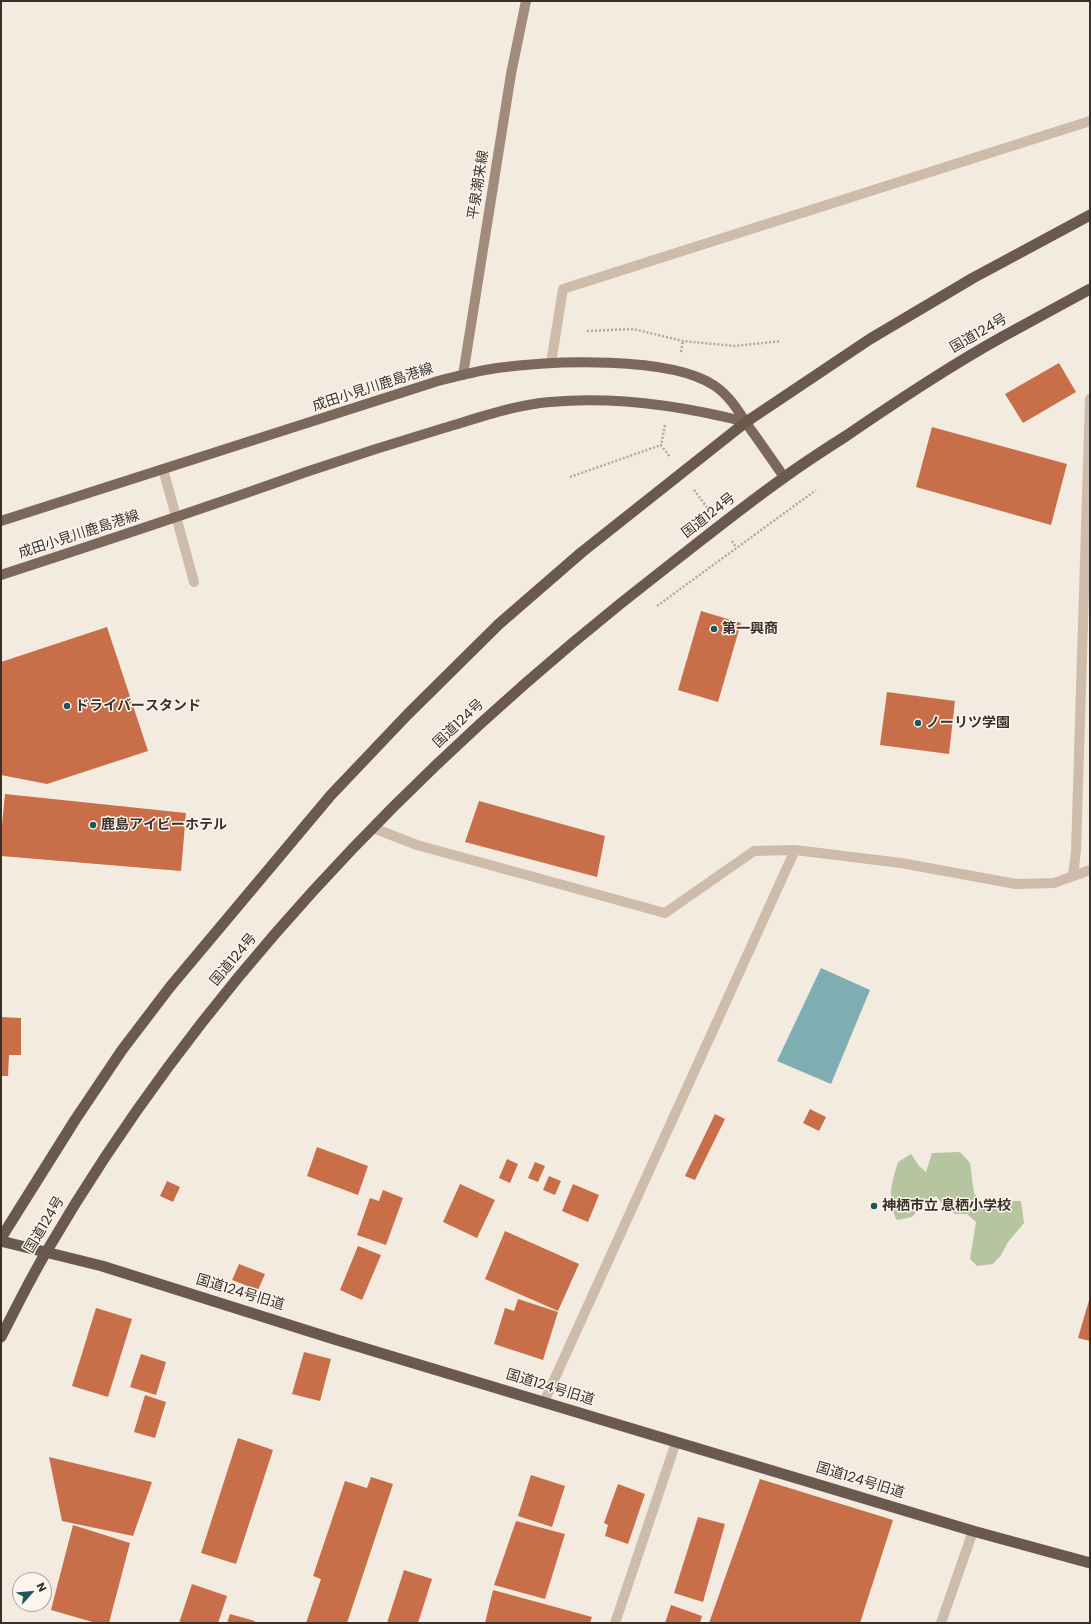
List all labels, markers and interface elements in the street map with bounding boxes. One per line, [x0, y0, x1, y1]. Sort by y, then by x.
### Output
street label: 平泉潮来線 [465, 149, 493, 221]
street label: 国道124号 [947, 311, 1011, 357]
street label: 成田小見川鹿島港線 [310, 361, 436, 415]
street label: 国道124号 [679, 490, 739, 542]
street label: 成田小見川鹿島港線 [16, 508, 142, 562]
place label: 第一興商 [722, 621, 778, 637]
marker: 第一興商 [709, 624, 719, 634]
street label: 国道124号 [430, 696, 488, 752]
place label: ドライバースタンド [75, 698, 201, 714]
marker: ドライバースタンド [62, 701, 72, 711]
place label: ノーリツ学園 [926, 715, 1010, 731]
marker: ノーリツ学園 [913, 718, 923, 728]
place label: 鹿島アイビーホテル [101, 817, 227, 833]
marker: 鹿島アイビーホテル [88, 820, 98, 830]
street label: 国道124号 [207, 930, 261, 990]
street label: 国道124号 [21, 1194, 69, 1256]
place label: 神栖市立 息栖小学校 [882, 1198, 1011, 1214]
marker: 神栖市立 息栖小学校 [869, 1201, 879, 1211]
street label: 国道124号旧道 [194, 1272, 286, 1314]
street label: 国道124号旧道 [504, 1367, 596, 1409]
street label: 国道124号旧道 [814, 1460, 906, 1502]
north arrow [12, 1572, 52, 1612]
text: N [33, 1580, 51, 1594]

